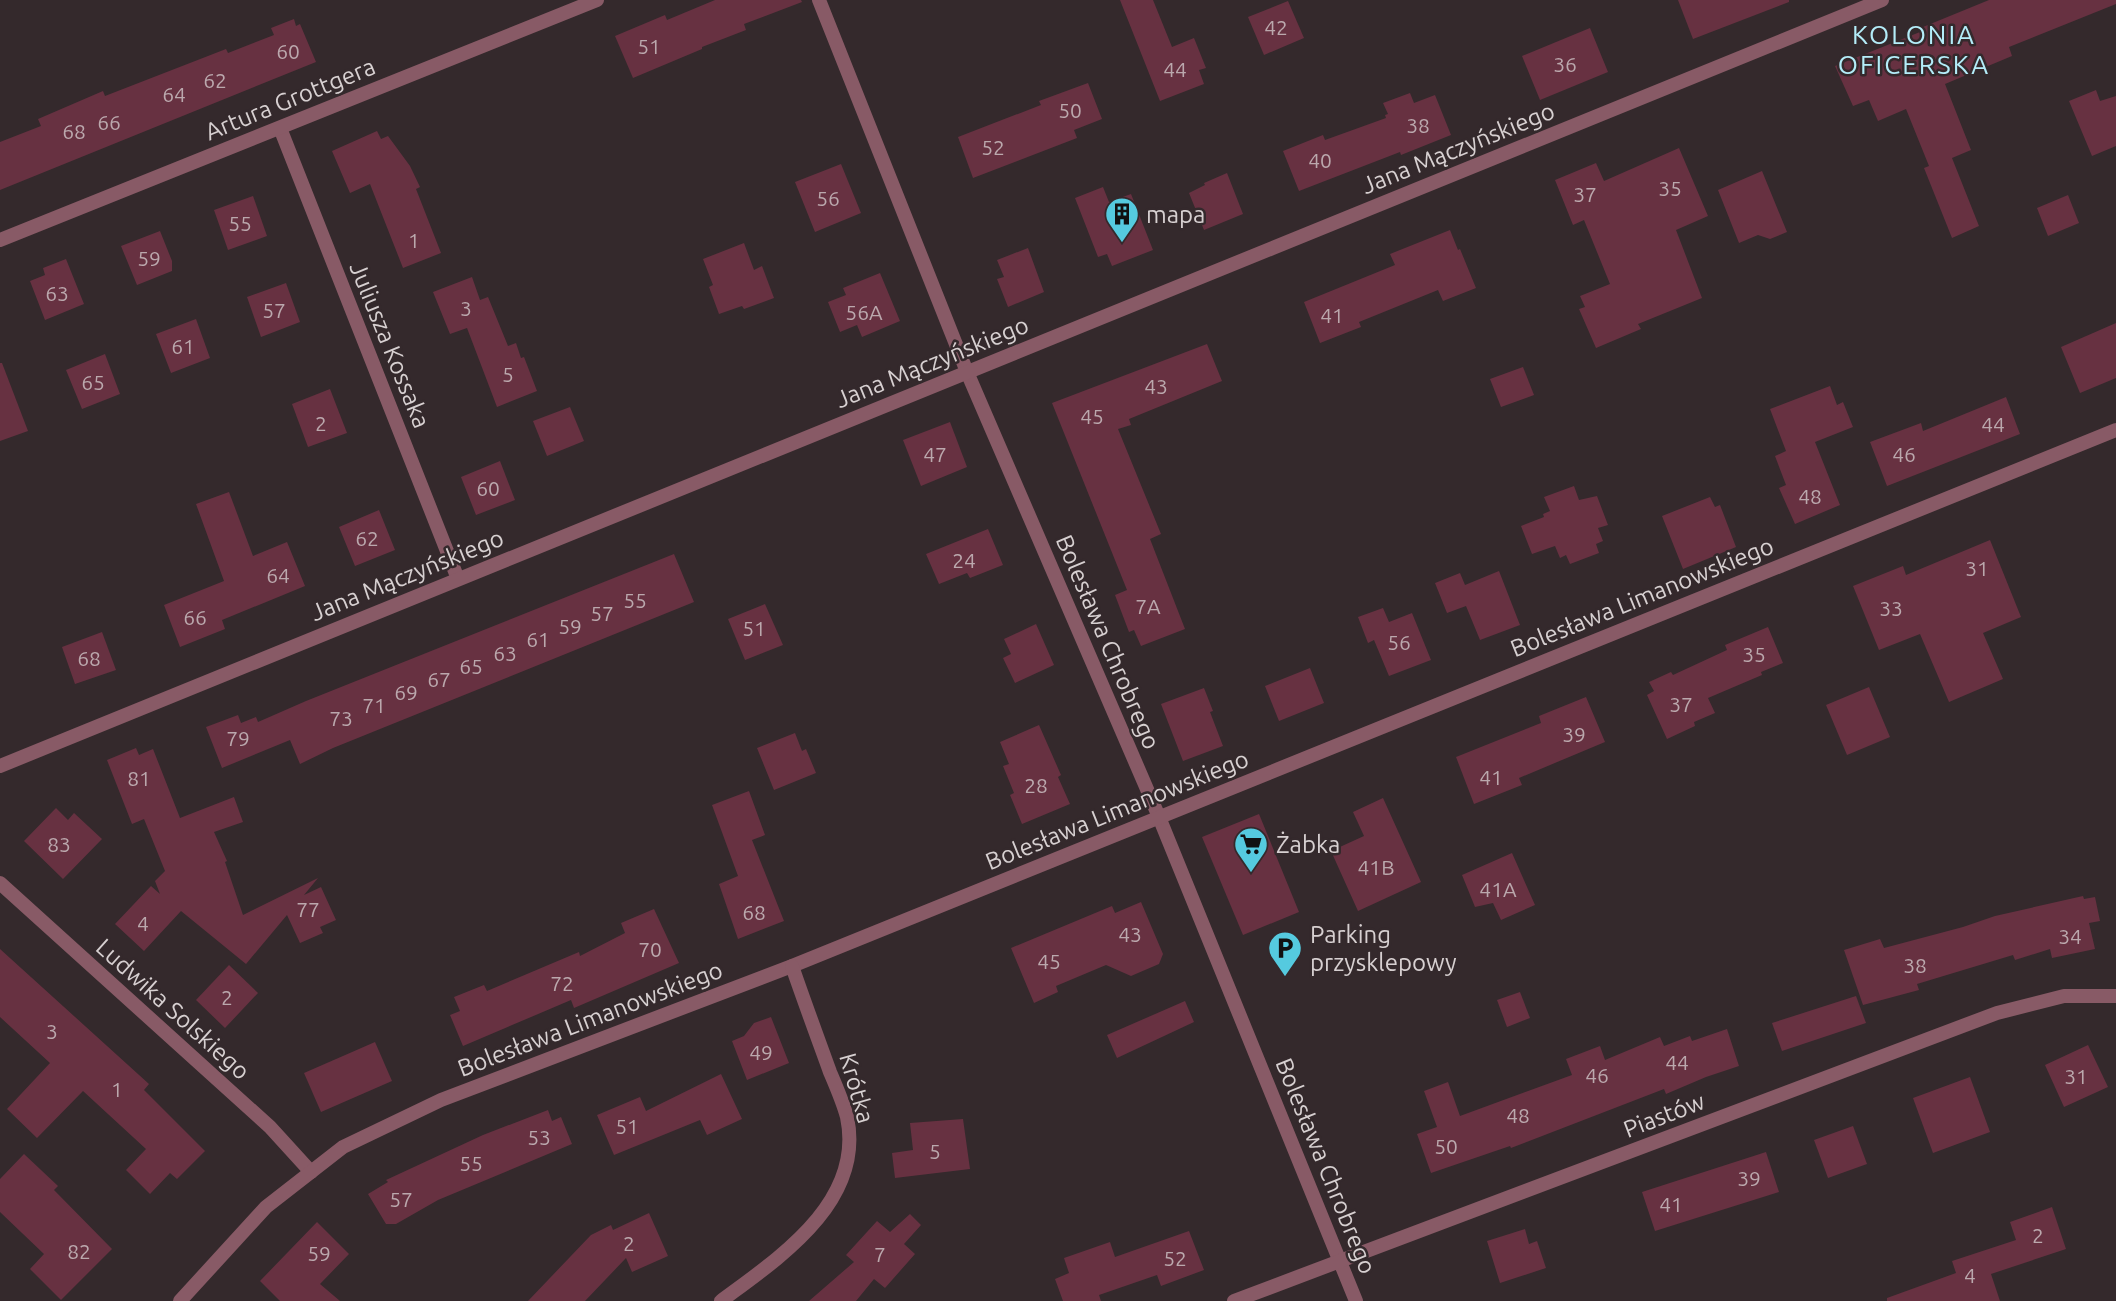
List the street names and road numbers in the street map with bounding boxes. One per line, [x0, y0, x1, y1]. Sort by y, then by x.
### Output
street label: Artura Grottgera [201, 53, 379, 145]
street label: Jana Mączyńskiego [1358, 97, 1558, 199]
street label: Juliusza Kossaka [344, 258, 436, 432]
street label: Jana Mączyńskiego [832, 311, 1032, 413]
street label: Jana Mączyńskiego [307, 524, 507, 626]
street label: Bolesława Chrobrego [1051, 531, 1165, 753]
street label: Bolesława Limanowskiego [1507, 532, 1777, 662]
street label: Bolesława Limanowskiego [982, 745, 1252, 875]
street label: Ludwika Solskiego [91, 933, 255, 1085]
street label: Bolesława Limanowskiego [454, 956, 726, 1082]
street label: Krótka [834, 1050, 880, 1126]
street label: Bolesława Chrobrego [1270, 1054, 1382, 1278]
street label: Piastów [1619, 1087, 1709, 1143]

